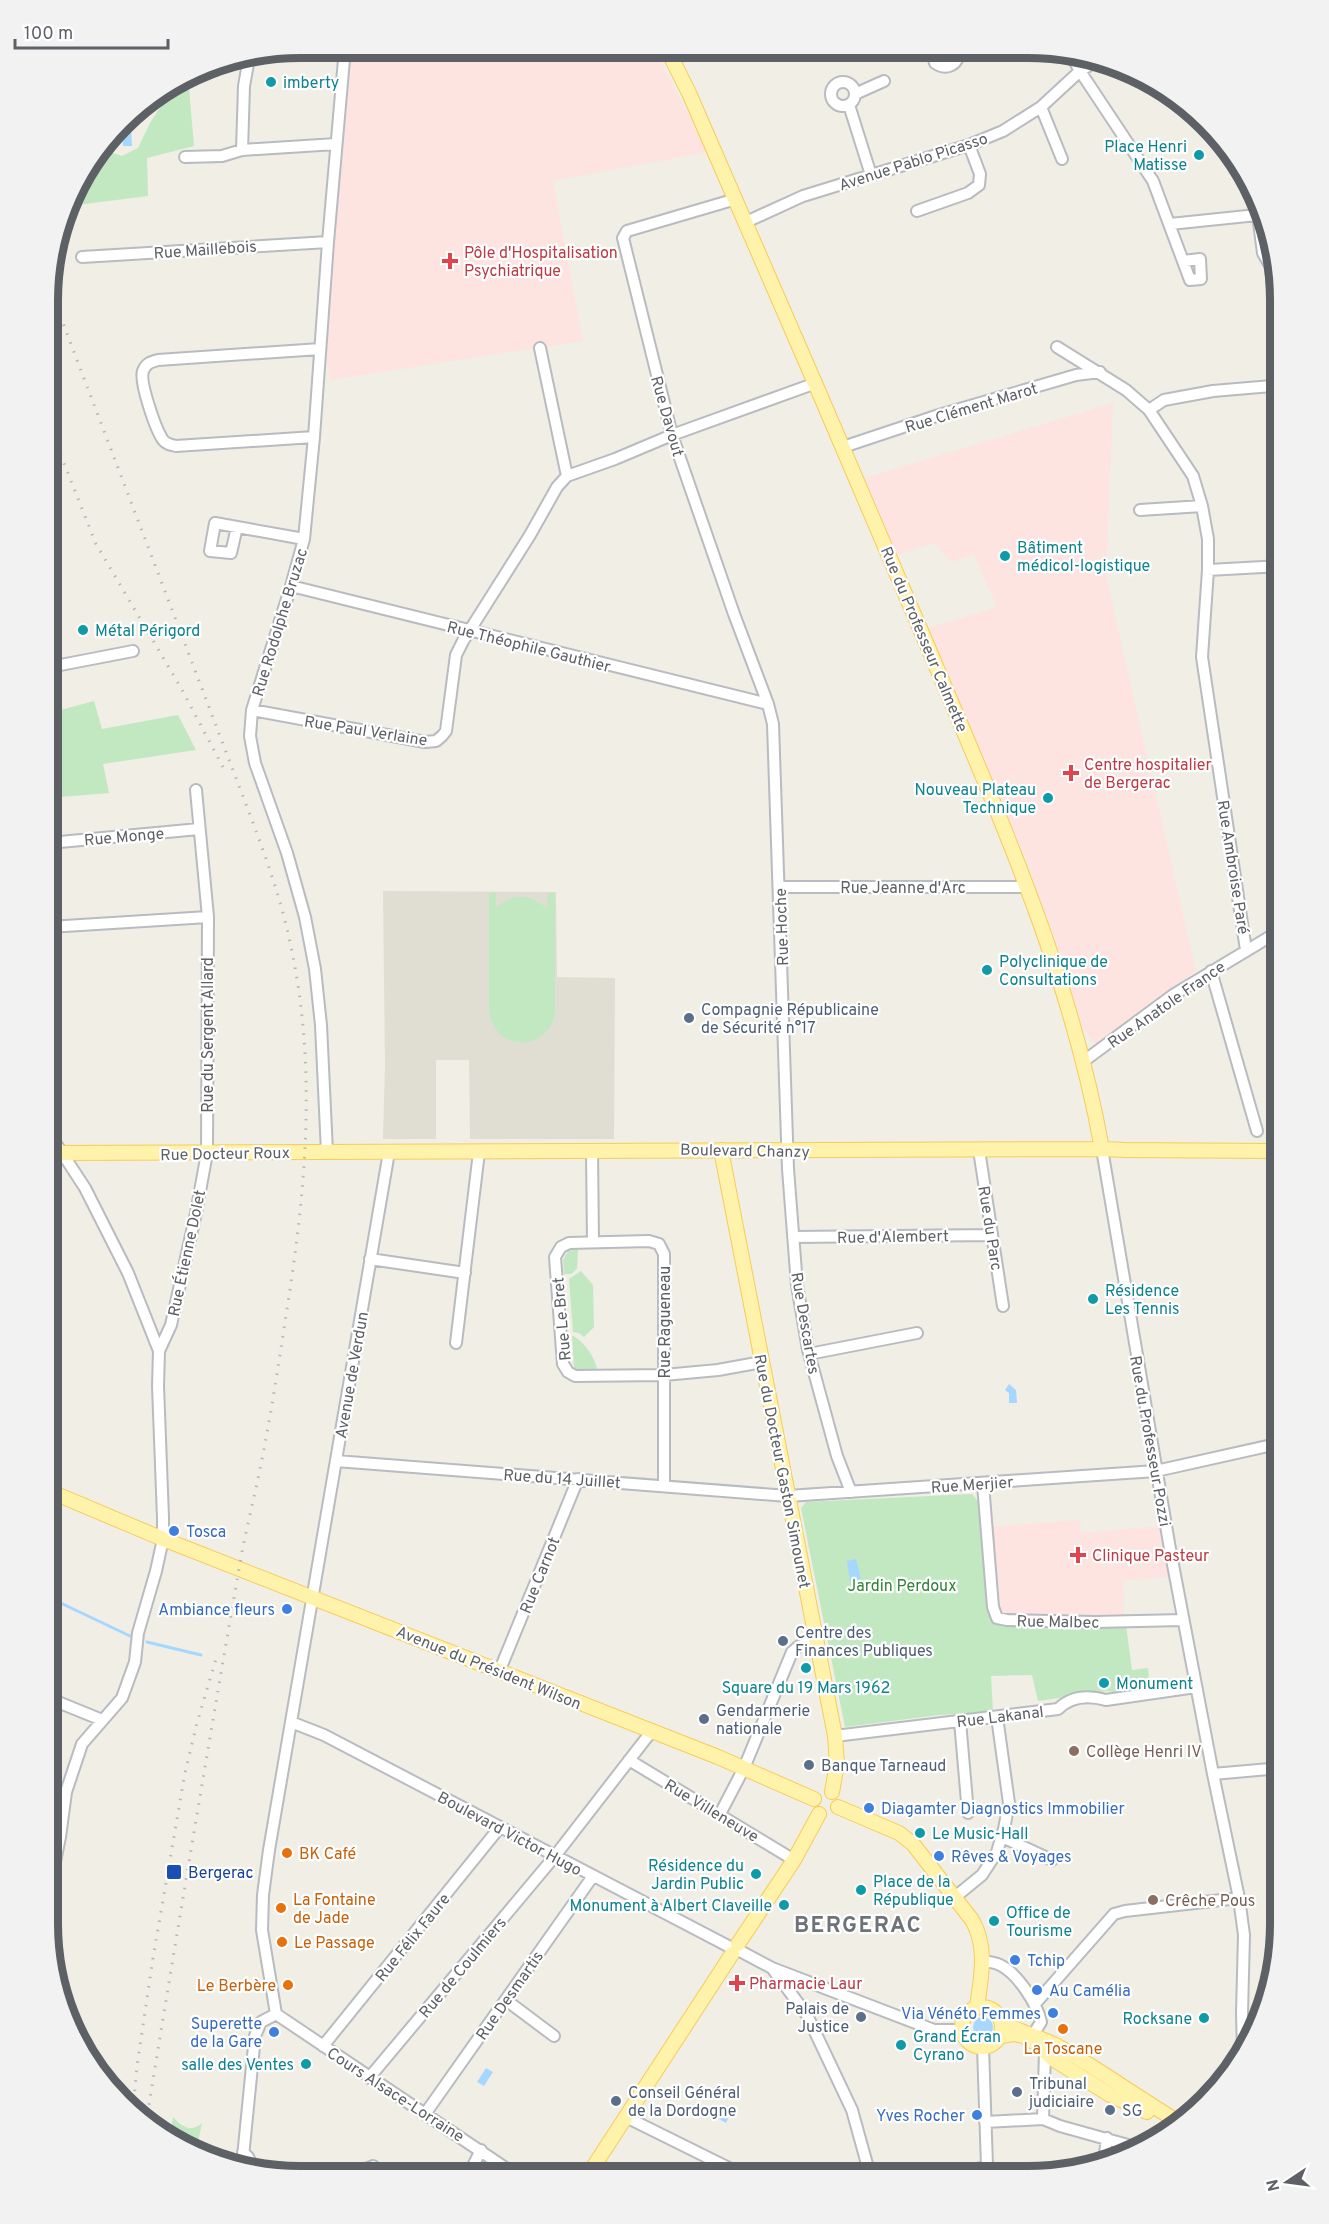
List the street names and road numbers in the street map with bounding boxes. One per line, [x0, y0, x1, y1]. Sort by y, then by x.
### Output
street label: Avenue Pablo Picasso [837, 129, 991, 196]
street label: Rue Maillebois [153, 237, 257, 265]
street label: Rue Davout [645, 374, 687, 459]
street label: Rue Clément Marot [903, 379, 1040, 439]
street label: Rue du Professeur Calmette [875, 544, 971, 736]
street label: Rue Rodolphe Bruzac [249, 546, 313, 699]
street label: Rue Théophile Gauthier [445, 618, 612, 678]
street label: Rue Paul Verlaine [303, 712, 429, 752]
street label: Rue Ambroise Paré [1212, 799, 1253, 936]
street label: Rue Monge [83, 825, 165, 851]
street label: Rue Jeanne d'Arc [840, 879, 966, 899]
street label: Rue Hoche [772, 888, 794, 966]
street label: Rue du Sergent Allard [199, 957, 219, 1113]
street label: Rue Anatole France [1105, 958, 1230, 1054]
street label: Boulevard Chanzy [680, 1141, 810, 1163]
street label: Rue Docteur Roux [160, 1144, 290, 1166]
street label: Rue du Parc [972, 1184, 1006, 1272]
street label: Rue Étienne Dolet [163, 1188, 211, 1319]
street label: Rue d'Alembert [837, 1227, 949, 1249]
street label: Rue Ragueneau [656, 1266, 676, 1378]
street label: Rue Descartes [785, 1271, 823, 1376]
street label: Rue Le Bret [549, 1276, 577, 1361]
street label: Avenue de Verdun [332, 1310, 374, 1440]
street label: Rue du Docteur Gaston Simounet [748, 1352, 814, 1590]
street label: Rue du Professeur Pozzi [1124, 1354, 1174, 1528]
street label: Rue du 14 Juillet [503, 1466, 621, 1494]
street label: Rue Merjier [930, 1473, 1014, 1499]
street label: Rue Carnot [516, 1535, 565, 1617]
street label: Rue Malbec [1016, 1612, 1100, 1634]
street label: Avenue du Président Wilson [393, 1622, 584, 1715]
street label: Rue Lakanal [956, 1703, 1045, 1733]
street label: Rue Villeneuve [660, 1776, 762, 1848]
street label: Boulevard Victor Hugo [433, 1788, 585, 1881]
street label: Rue Félix Faure [372, 1890, 455, 1987]
street label: Rue de Coulmiers [416, 1914, 512, 2023]
street label: Rue Desmartis [472, 1948, 549, 2045]
street label: Cours Alsace-Lorraine [323, 2044, 467, 2148]

